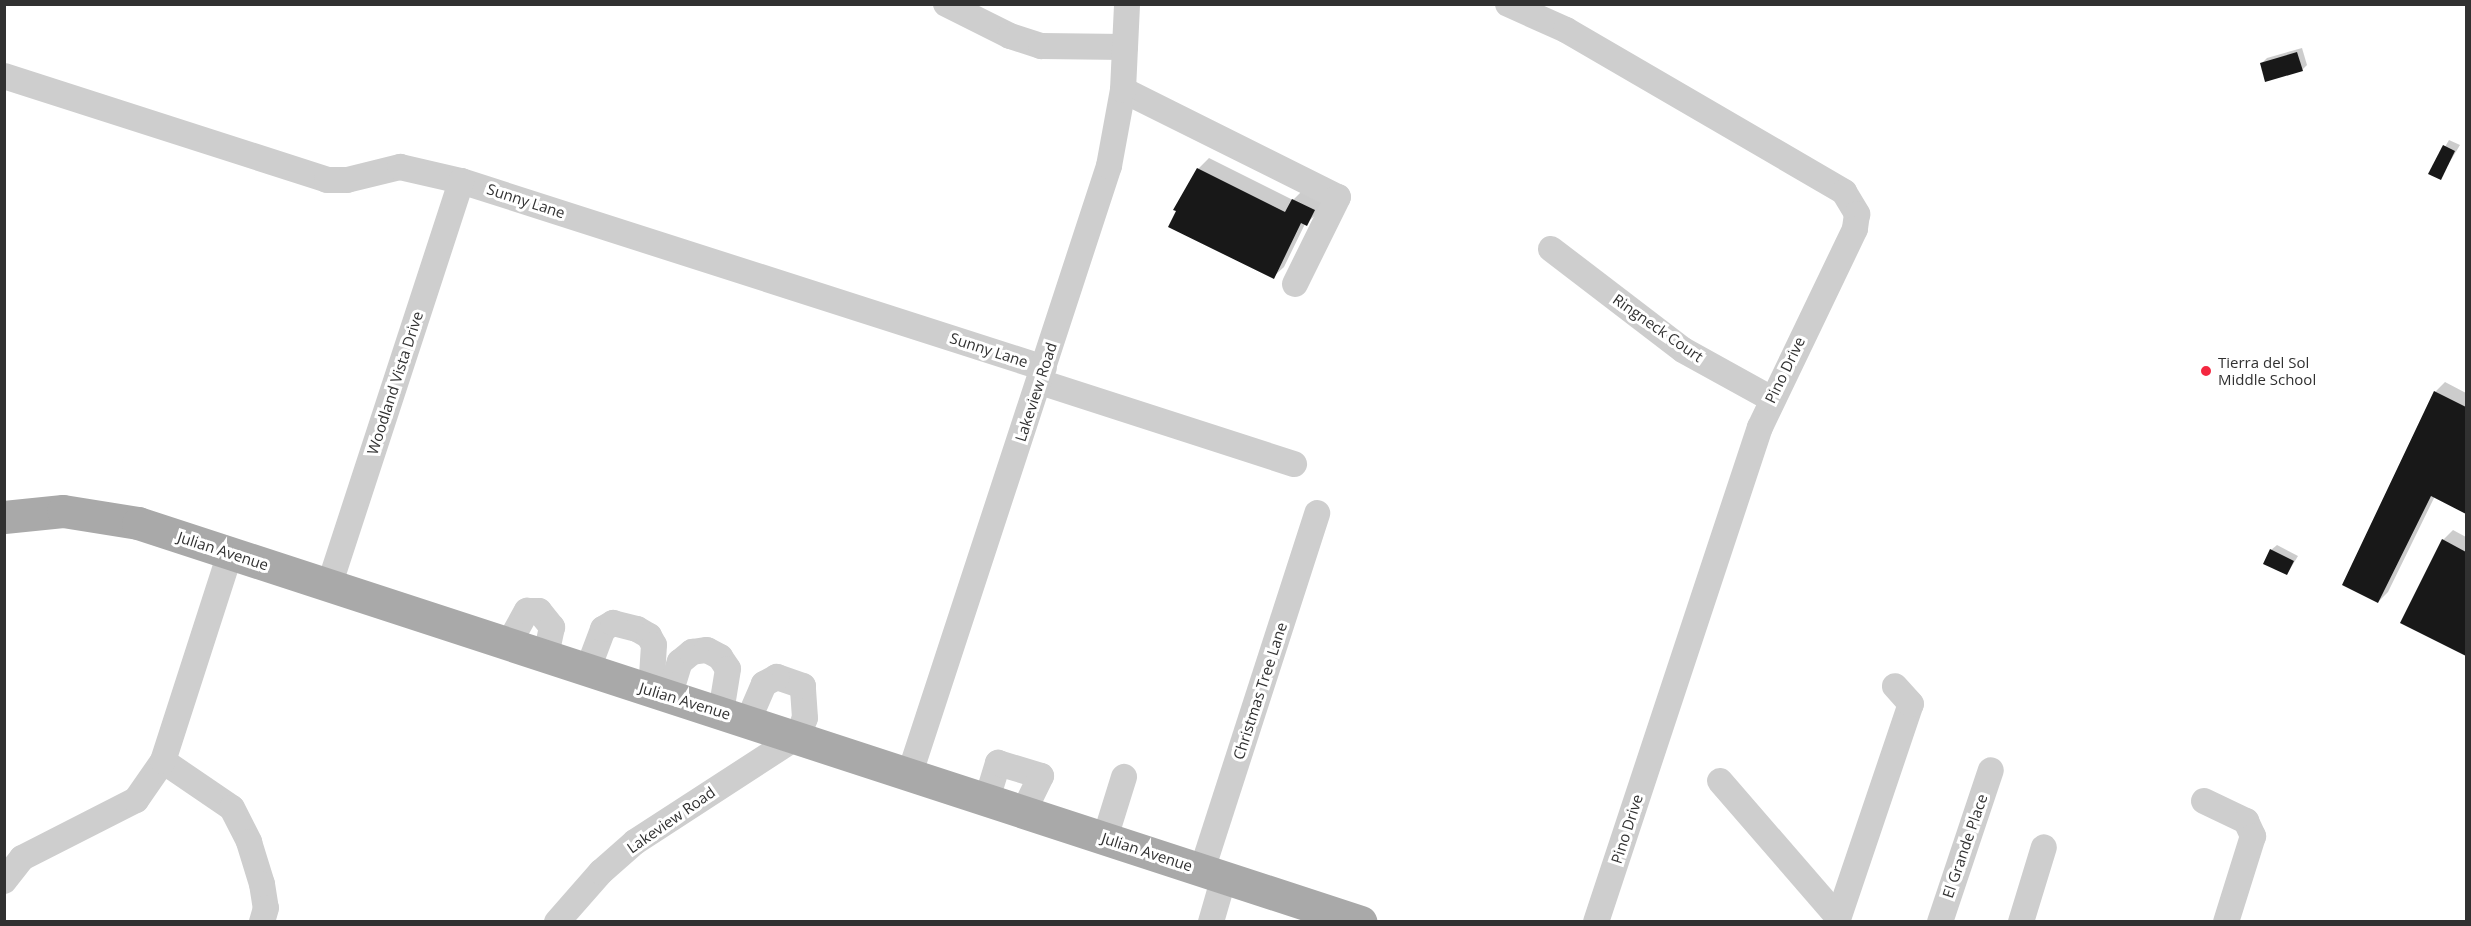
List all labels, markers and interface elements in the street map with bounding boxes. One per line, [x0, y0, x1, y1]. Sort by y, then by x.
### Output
street label: Sunny Lane [485, 180, 567, 222]
street label: Ringneck Court [1609, 290, 1707, 366]
street label: Woodland Vista Drive [363, 309, 427, 457]
street label: Sunny Lane [948, 329, 1030, 371]
street label: Pino Drive [1761, 334, 1809, 406]
street label: Lakeview Road [1011, 340, 1061, 444]
place label: Tierra del Sol Middle School [2218, 353, 2316, 388]
marker: Tierra del Sol Middle School [2199, 364, 2213, 378]
street label: Julian Avenue [175, 528, 271, 574]
street label: Christmas Tree Lane [1229, 620, 1291, 762]
street label: Julian Avenue [637, 679, 733, 723]
street label: Lakeview Road [623, 783, 719, 857]
street label: Pino Drive [1607, 792, 1647, 866]
street label: El Grande Place [1939, 792, 1991, 900]
street label: Julian Avenue [1099, 829, 1195, 875]

